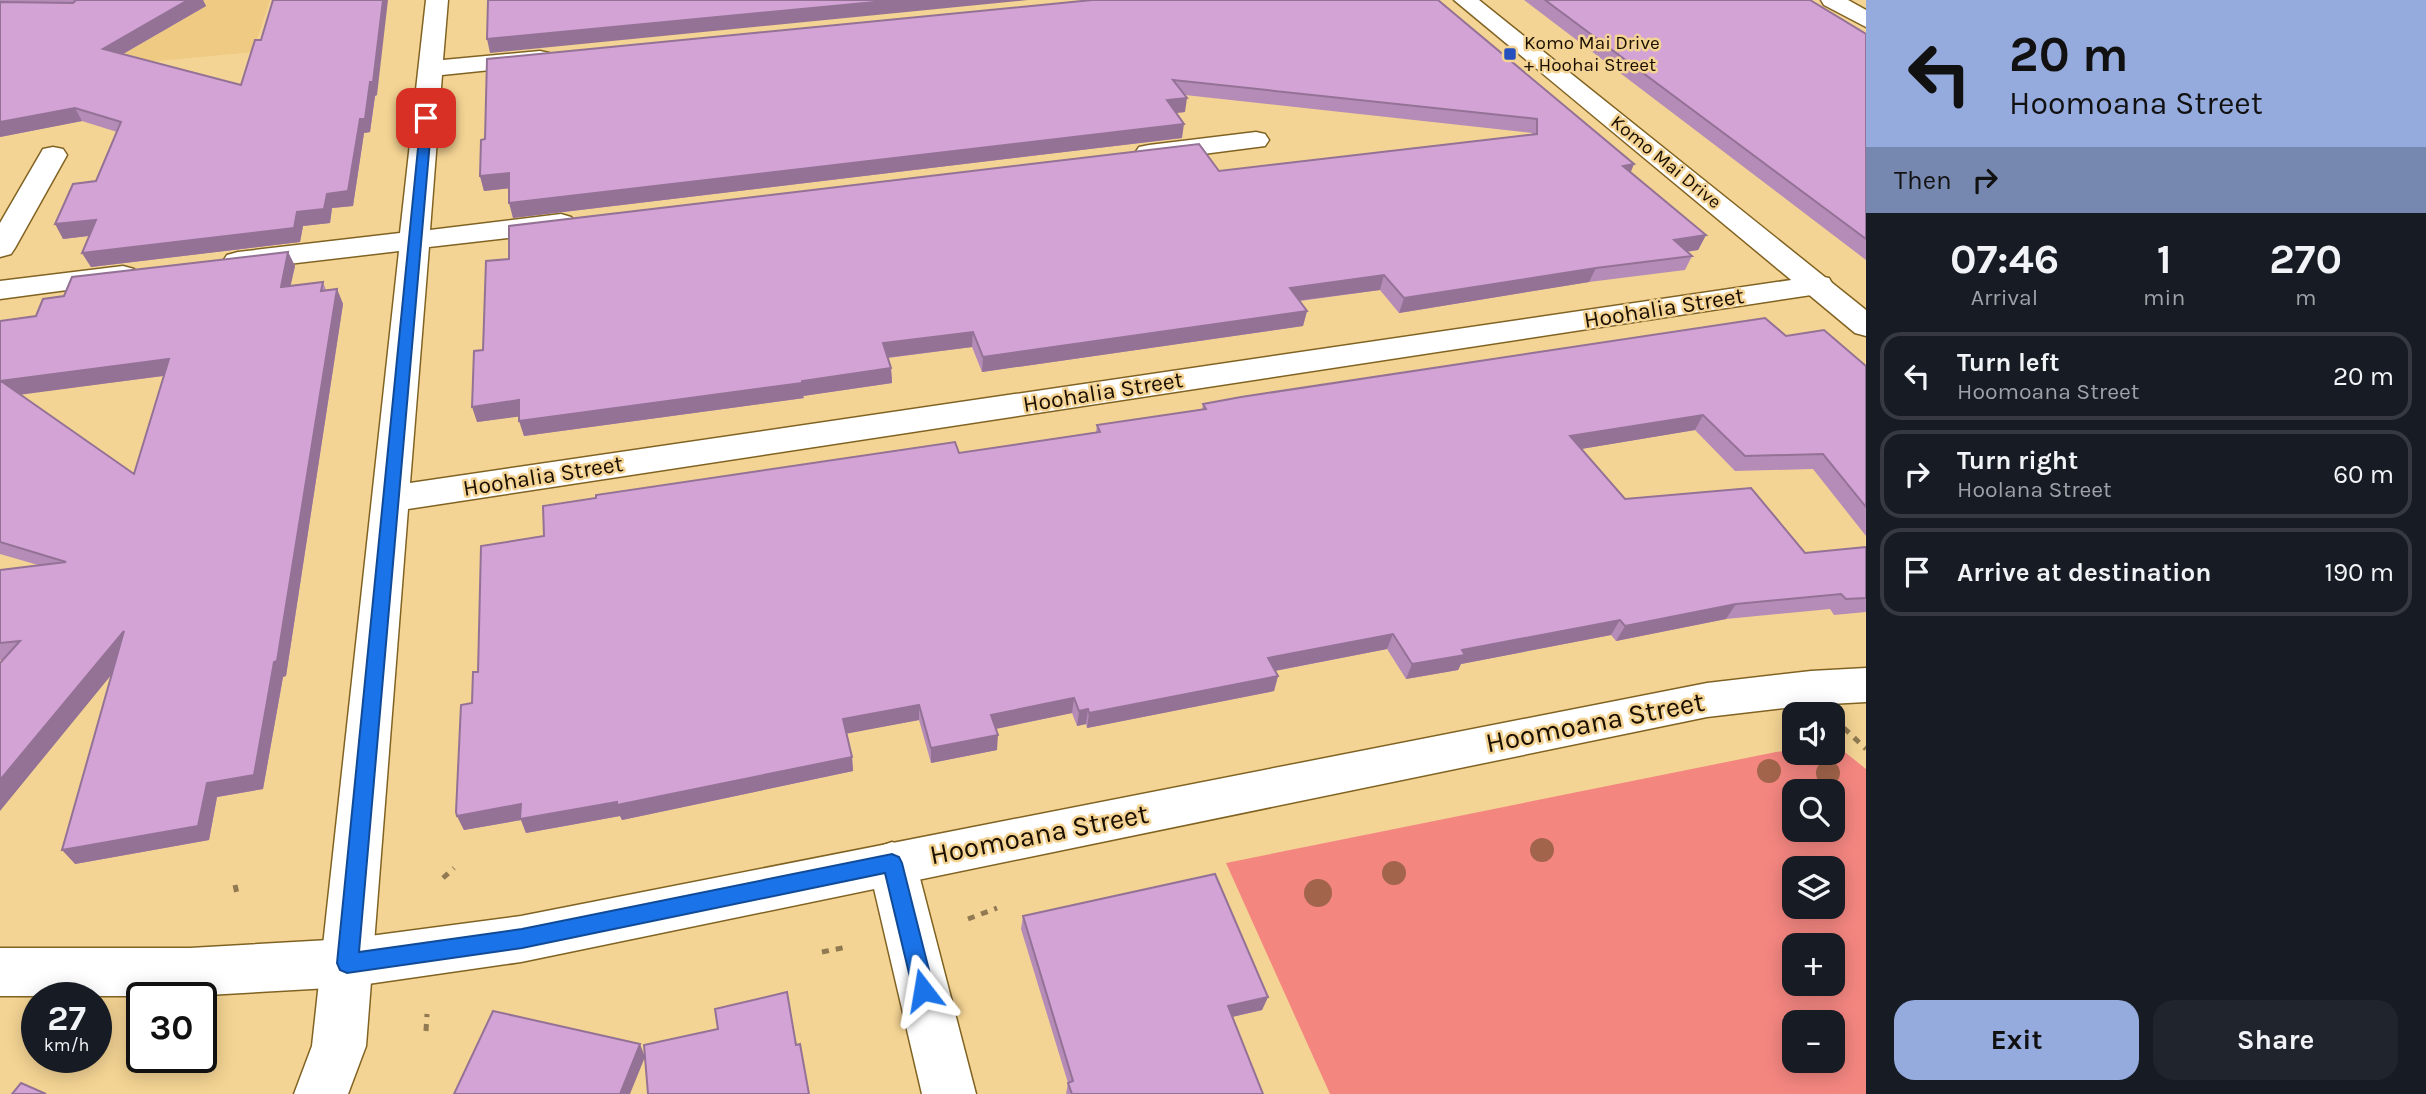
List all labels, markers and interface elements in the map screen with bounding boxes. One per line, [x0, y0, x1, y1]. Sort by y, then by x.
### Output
text: 20 m [2009, 26, 2129, 83]
icon: left [1894, 28, 1985, 119]
place label: Komo Mai Drive + Hoohai Street [1524, 32, 1660, 76]
marker: Komo Mai Drive + Hoohai Street [1502, 46, 1518, 62]
text: Hoomoana Street [2009, 85, 2263, 122]
pin [396, 88, 456, 148]
icon: arrive [407, 99, 445, 137]
street label: Komo Mai Drive [1606, 111, 1726, 213]
icon: right [1966, 161, 2004, 199]
text: Then [1894, 165, 1952, 196]
text: 07:46 [1950, 234, 2059, 284]
text: 1 [2157, 234, 2172, 284]
text: 270 [2269, 234, 2342, 284]
street label: Hoohalia Street [1582, 282, 1746, 334]
text: Arrival [1971, 284, 2038, 311]
text: min [2143, 284, 2185, 311]
text: m [2295, 284, 2316, 311]
text: Turn left [1957, 347, 2059, 378]
icon: left [1898, 357, 1936, 395]
text: 20 m [2333, 361, 2394, 392]
street label: Hoohalia Street [1021, 366, 1185, 418]
text: Hoomoana Street [1957, 378, 2139, 405]
text: Turn right [1957, 445, 2078, 476]
street label: Hoohalia Street [461, 450, 625, 502]
icon: right [1898, 455, 1936, 493]
text: 60 m [2333, 459, 2394, 490]
text: Hoolana Street [1957, 476, 2112, 503]
icon: arrive [1898, 553, 1936, 591]
text: Arrive at destination [1957, 557, 2211, 588]
text: 190 m [2324, 557, 2394, 588]
street label: Hoomoana Street [1483, 685, 1707, 759]
map controls [1782, 702, 1845, 1073]
button: sound [1782, 702, 1845, 765]
button: search [1782, 779, 1845, 842]
street label: Hoomoana Street [927, 797, 1151, 871]
button: layers [1782, 856, 1845, 919]
button: + [1782, 933, 1845, 996]
position arrow [886, 953, 960, 1027]
speed limit sign: 30 [126, 982, 217, 1073]
text: 27 [47, 998, 86, 1039]
button: Exit [1894, 1000, 2139, 1080]
button: Share [2153, 1000, 2398, 1080]
button: − [1782, 1010, 1845, 1073]
text: km/h [44, 1034, 89, 1056]

